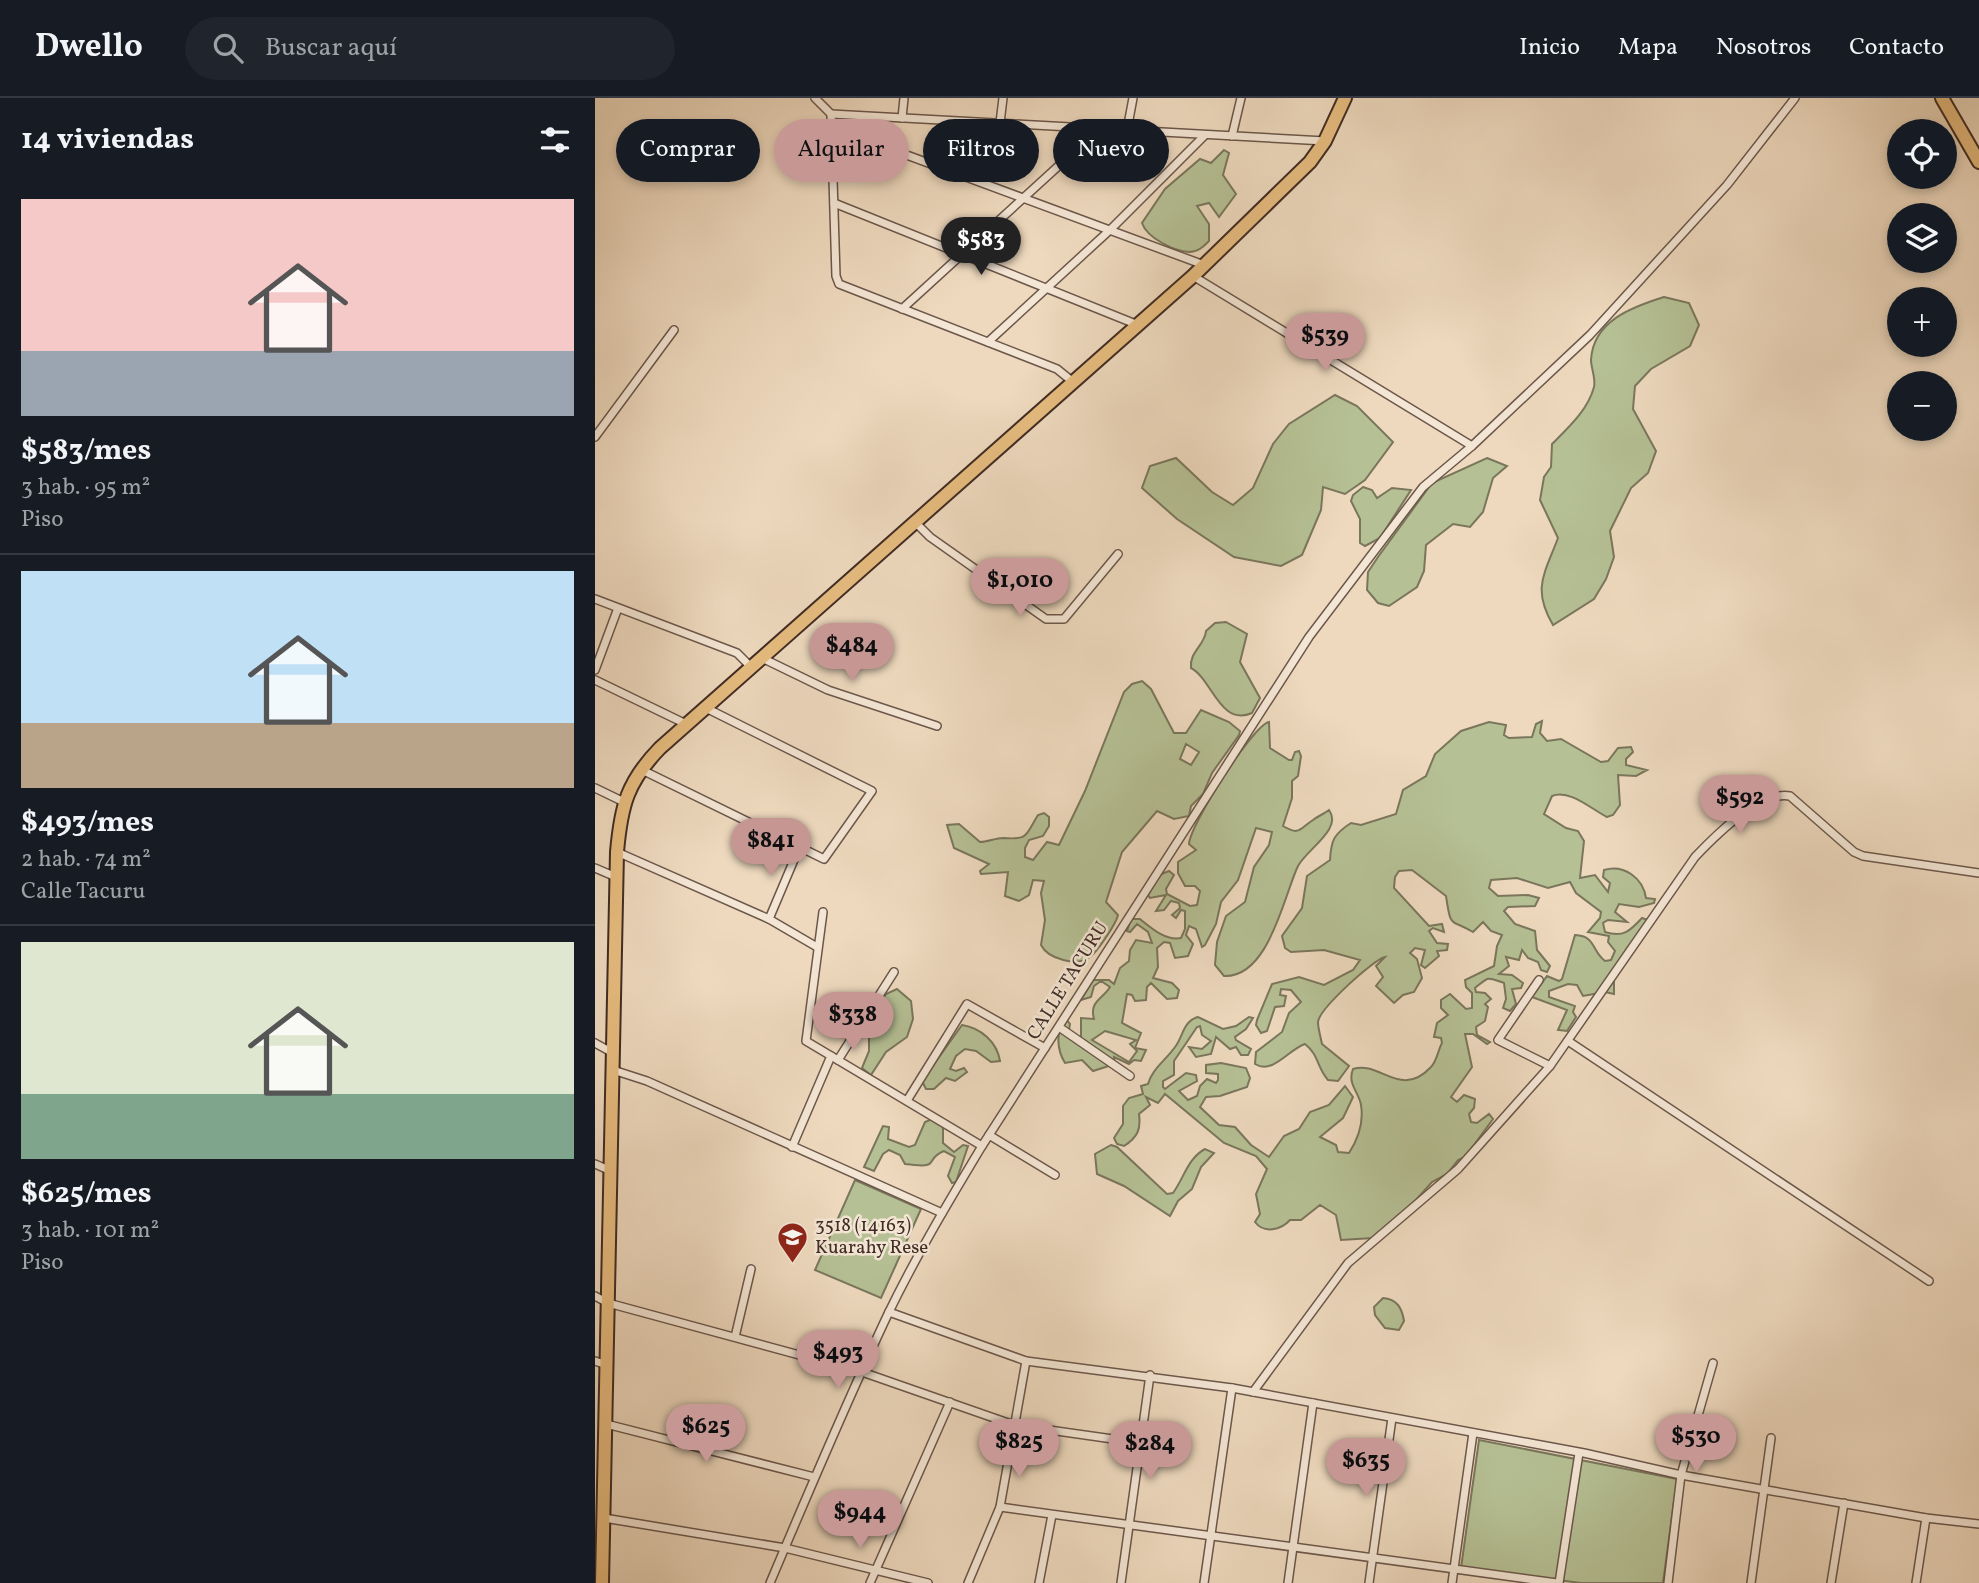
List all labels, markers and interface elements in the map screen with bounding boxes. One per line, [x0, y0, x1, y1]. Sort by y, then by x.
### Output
search box [185, 17, 675, 80]
text: Dwello [35, 25, 143, 71]
icon: search [209, 29, 247, 67]
text: Buscar aquí [265, 30, 397, 66]
text: Inicio [1519, 31, 1580, 65]
text: Mapa [1618, 31, 1678, 65]
text: Nosotros [1716, 31, 1811, 65]
text: Contacto [1849, 31, 1944, 65]
text: 14 viviendas [21, 119, 194, 161]
chip: Comprar [616, 119, 760, 182]
chip: Alquilar [774, 119, 909, 182]
chip: Filtros [923, 119, 1039, 182]
chip: Nuevo [1053, 119, 1169, 182]
map controls [1887, 119, 1957, 441]
button: locate [1887, 119, 1957, 189]
icon: filters [536, 121, 574, 159]
button: layers [1887, 203, 1957, 273]
pin: $583 [940, 218, 1022, 277]
text: $583 [957, 224, 1005, 256]
icon: home [235, 245, 361, 371]
button: + [1887, 287, 1957, 357]
pin: $539 [1284, 314, 1366, 373]
text: $539 [1301, 320, 1349, 352]
button: − [1887, 371, 1957, 441]
text: $583/mes [21, 430, 151, 472]
text: 3 hab. · 95 m² [21, 472, 150, 504]
text: Piso [21, 504, 63, 536]
pin: $1,010 [963, 559, 1077, 618]
text: $1,010 [987, 565, 1053, 597]
icon: home [235, 617, 361, 743]
pin: $484 [811, 624, 893, 683]
text: $484 [826, 630, 878, 662]
pin: $592 [1699, 776, 1781, 835]
text: $592 [1716, 782, 1764, 814]
text: $493/mes [21, 802, 154, 844]
pin: $841 [730, 818, 812, 878]
text: $841 [747, 825, 795, 857]
text: 2 hab. · 74 m² [21, 844, 151, 876]
text: Calle Tacuru [21, 876, 145, 908]
street label: CALLE TACURU [1021, 917, 1115, 1045]
icon: home [235, 988, 361, 1114]
pin: $338 [812, 992, 894, 1052]
text: $338 [829, 999, 877, 1031]
text: $625/mes [21, 1173, 152, 1215]
place label: 3518 (14163) Kuarahy Rese [815, 1213, 928, 1261]
text: 3 hab. · 101 m² [21, 1215, 159, 1247]
school or university icon: 3518 (14163) Kuarahy Rese [775, 1220, 809, 1264]
text: Piso [21, 1247, 63, 1279]
pin: $493 [797, 1330, 879, 1390]
text: $493 [813, 1337, 863, 1369]
pin: $625 [665, 1404, 747, 1464]
text: $625 [682, 1411, 730, 1443]
pin: $530 [1655, 1414, 1737, 1474]
pin: $825 [978, 1420, 1060, 1479]
text: $530 [1671, 1421, 1721, 1453]
pin: $284 [1109, 1422, 1191, 1481]
text: $825 [995, 1426, 1043, 1458]
text: $284 [1125, 1428, 1175, 1460]
pin: $635 [1325, 1438, 1407, 1498]
text: $635 [1342, 1445, 1390, 1477]
pin: $944 [819, 1490, 901, 1550]
text: $944 [833, 1497, 887, 1529]

